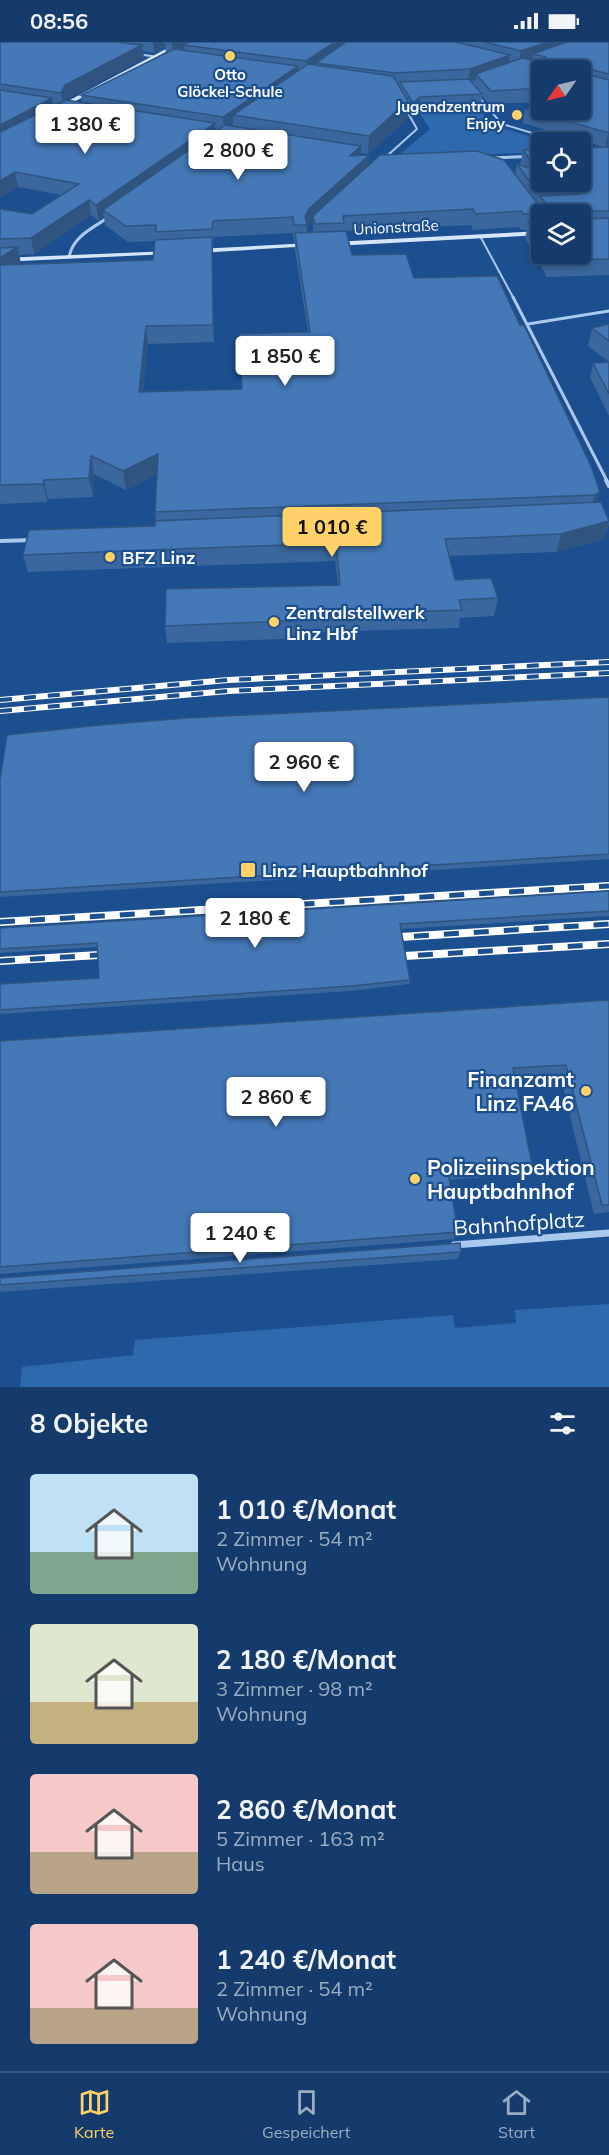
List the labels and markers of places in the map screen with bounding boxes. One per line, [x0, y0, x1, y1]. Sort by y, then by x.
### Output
marker: Otto Glöckel-Schule [223, 49, 237, 63]
place label: Otto Glöckel-Schule [177, 65, 283, 101]
place label: Jugendzentrum Enjoy [396, 97, 506, 133]
pin: 1 380 € [30, 104, 140, 155]
marker: Jugendzentrum Enjoy [510, 108, 524, 122]
pin: 2 800 € [183, 130, 293, 181]
pin: 1 850 € [230, 336, 340, 387]
pin: 1 010 € [277, 507, 387, 558]
place label: BFZ Linz [122, 546, 196, 569]
marker: BFZ Linz [103, 550, 117, 564]
place label: Zentralstellwerk Linz Hbf [286, 601, 426, 645]
marker: Zentralstellwerk Linz Hbf [267, 615, 281, 629]
pin: 2 960 € [249, 742, 359, 793]
place label: Linz Hauptbahnhof [262, 859, 428, 882]
marker: Linz Hauptbahnhof [239, 861, 257, 879]
pin: 2 180 € [200, 898, 310, 949]
place label: Finanzamt Linz FA46 [467, 1066, 574, 1116]
pin: 2 860 € [221, 1077, 331, 1128]
marker: Finanzamt Linz FA46 [579, 1084, 593, 1098]
place label: Polizeiinspektion Hauptbahnhof [427, 1154, 595, 1204]
marker: Polizeiinspektion Hauptbahnhof [408, 1172, 422, 1186]
pin: 1 240 € [185, 1213, 295, 1264]

